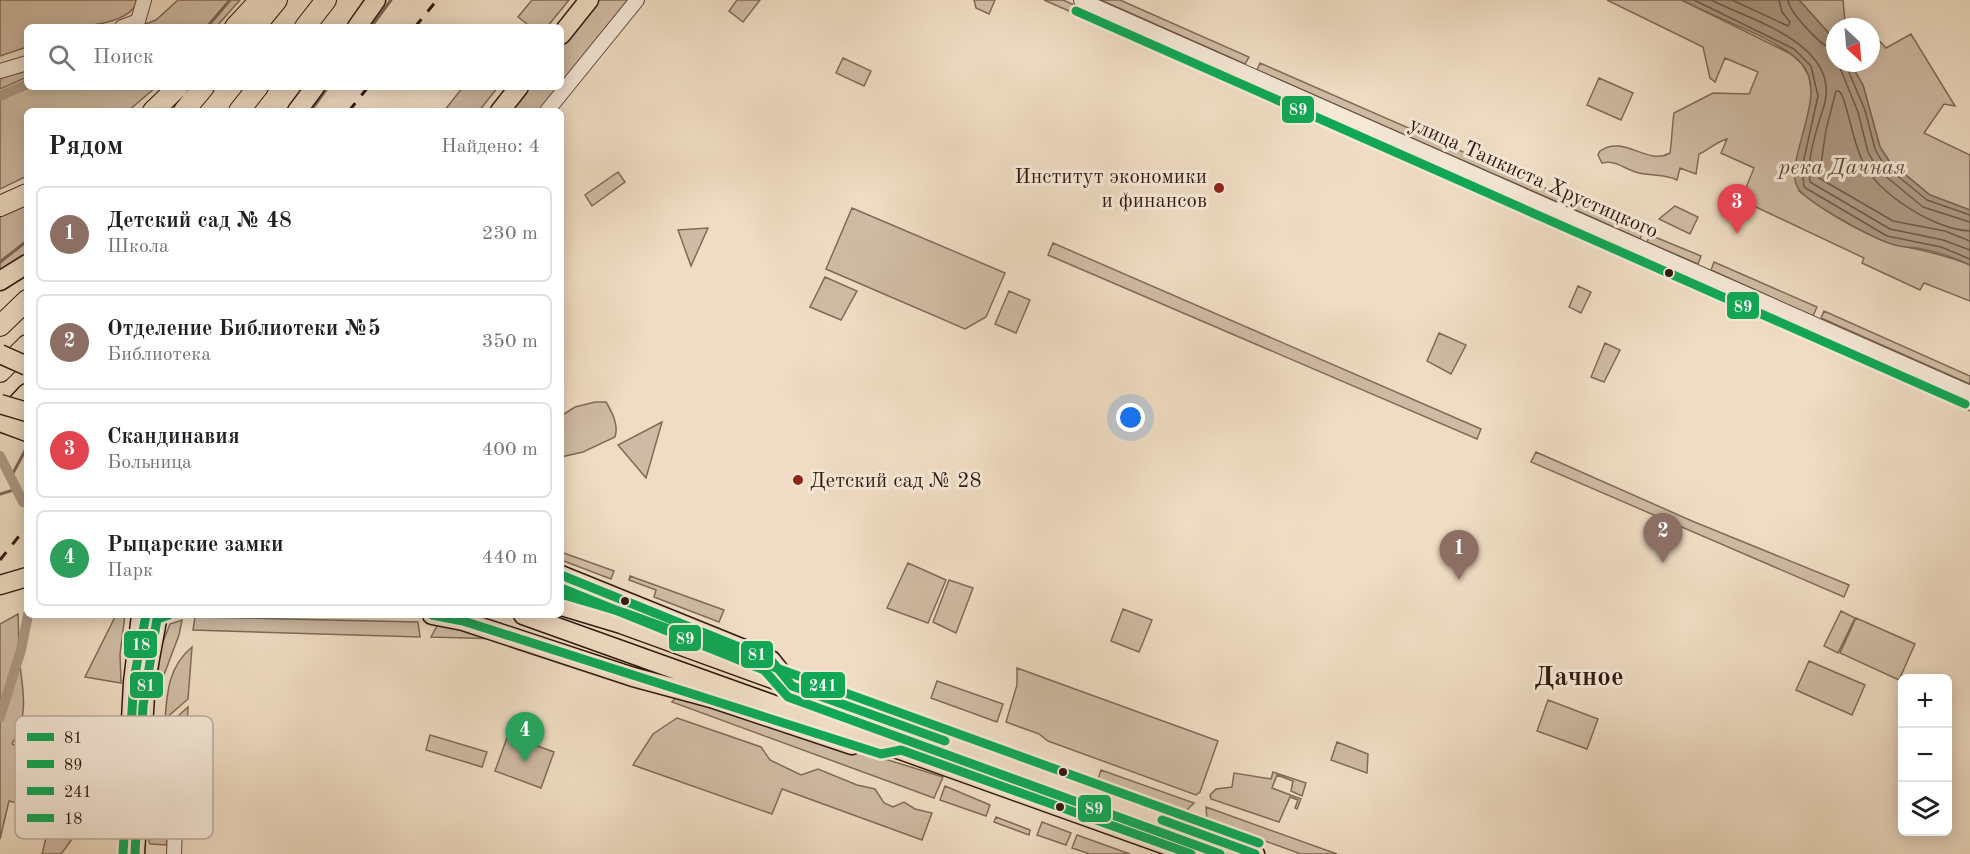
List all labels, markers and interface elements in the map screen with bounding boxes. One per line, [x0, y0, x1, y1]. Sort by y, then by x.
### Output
north arrow [1826, 18, 1880, 72]
search box [24, 24, 564, 90]
icon: search [45, 41, 78, 74]
text: Поиск [93, 46, 154, 68]
line badge: 89 [1281, 95, 1315, 124]
text: 89 [1289, 103, 1307, 119]
street label: улица Танкиста Хрустицкого [1406, 114, 1661, 243]
text: Рядом [48, 134, 123, 160]
text: Найдено: 4 [441, 137, 540, 157]
water label: река Дачная [1776, 157, 1906, 179]
place label: Институт экономики и финансов [1015, 167, 1207, 212]
marker: Институт экономики и финансов [1212, 181, 1226, 195]
pin: 3 [1718, 184, 1756, 234]
text: Детский сад № 48 [107, 210, 292, 232]
text: 1 [64, 224, 75, 244]
text: 230 m [482, 224, 538, 244]
text: Школа [107, 237, 169, 257]
unlabelled marker [1663, 267, 1675, 279]
line badge: 89 [1726, 291, 1760, 320]
text: 89 [1734, 300, 1752, 316]
text: Отделение Библиотеки №5 [107, 318, 381, 340]
text: 2 [64, 332, 75, 352]
text: 350 m [482, 332, 538, 352]
text: Библиотека [107, 345, 211, 365]
your location [1116, 403, 1145, 432]
text: Скандинавия [107, 426, 240, 448]
text: 3 [64, 440, 75, 460]
text: 400 m [482, 440, 538, 460]
text: Больница [107, 453, 192, 473]
place label: Детский сад № 28 [810, 471, 982, 492]
marker: Детский сад № 28 [791, 473, 805, 487]
pin: 2 [1644, 514, 1682, 563]
pin: 1 [1440, 530, 1478, 580]
text: Рыцарские замки [107, 534, 284, 556]
text: 4 [64, 548, 75, 568]
text: 440 m [482, 548, 538, 568]
text: Парк [107, 561, 153, 581]
unlabelled marker [619, 595, 631, 607]
line badge: 89 [668, 624, 702, 652]
line badge: 18 [123, 630, 158, 659]
text: 89 [676, 632, 694, 648]
text: 18 [132, 638, 150, 654]
line badge: 81 [740, 640, 774, 669]
text: 81 [748, 648, 766, 664]
district label: Дачное [1534, 664, 1624, 691]
line badge: 81 [129, 671, 164, 699]
line badge: 241 [800, 671, 846, 699]
map controls [1898, 674, 1952, 836]
button: + [1898, 674, 1952, 728]
text: 81 [137, 679, 155, 695]
text: 241 [809, 679, 837, 695]
pin: 4 [506, 712, 544, 762]
legend [15, 716, 213, 839]
button: − [1898, 728, 1952, 782]
text: 81 [64, 731, 83, 747]
text: 89 [64, 758, 83, 774]
unlabelled marker [1057, 766, 1069, 778]
button: layers [1898, 782, 1952, 836]
text: 241 [64, 785, 92, 801]
line badge: 89 [1077, 794, 1112, 823]
unlabelled marker [1054, 801, 1066, 813]
text: 89 [1085, 802, 1103, 818]
text: 18 [64, 812, 83, 828]

